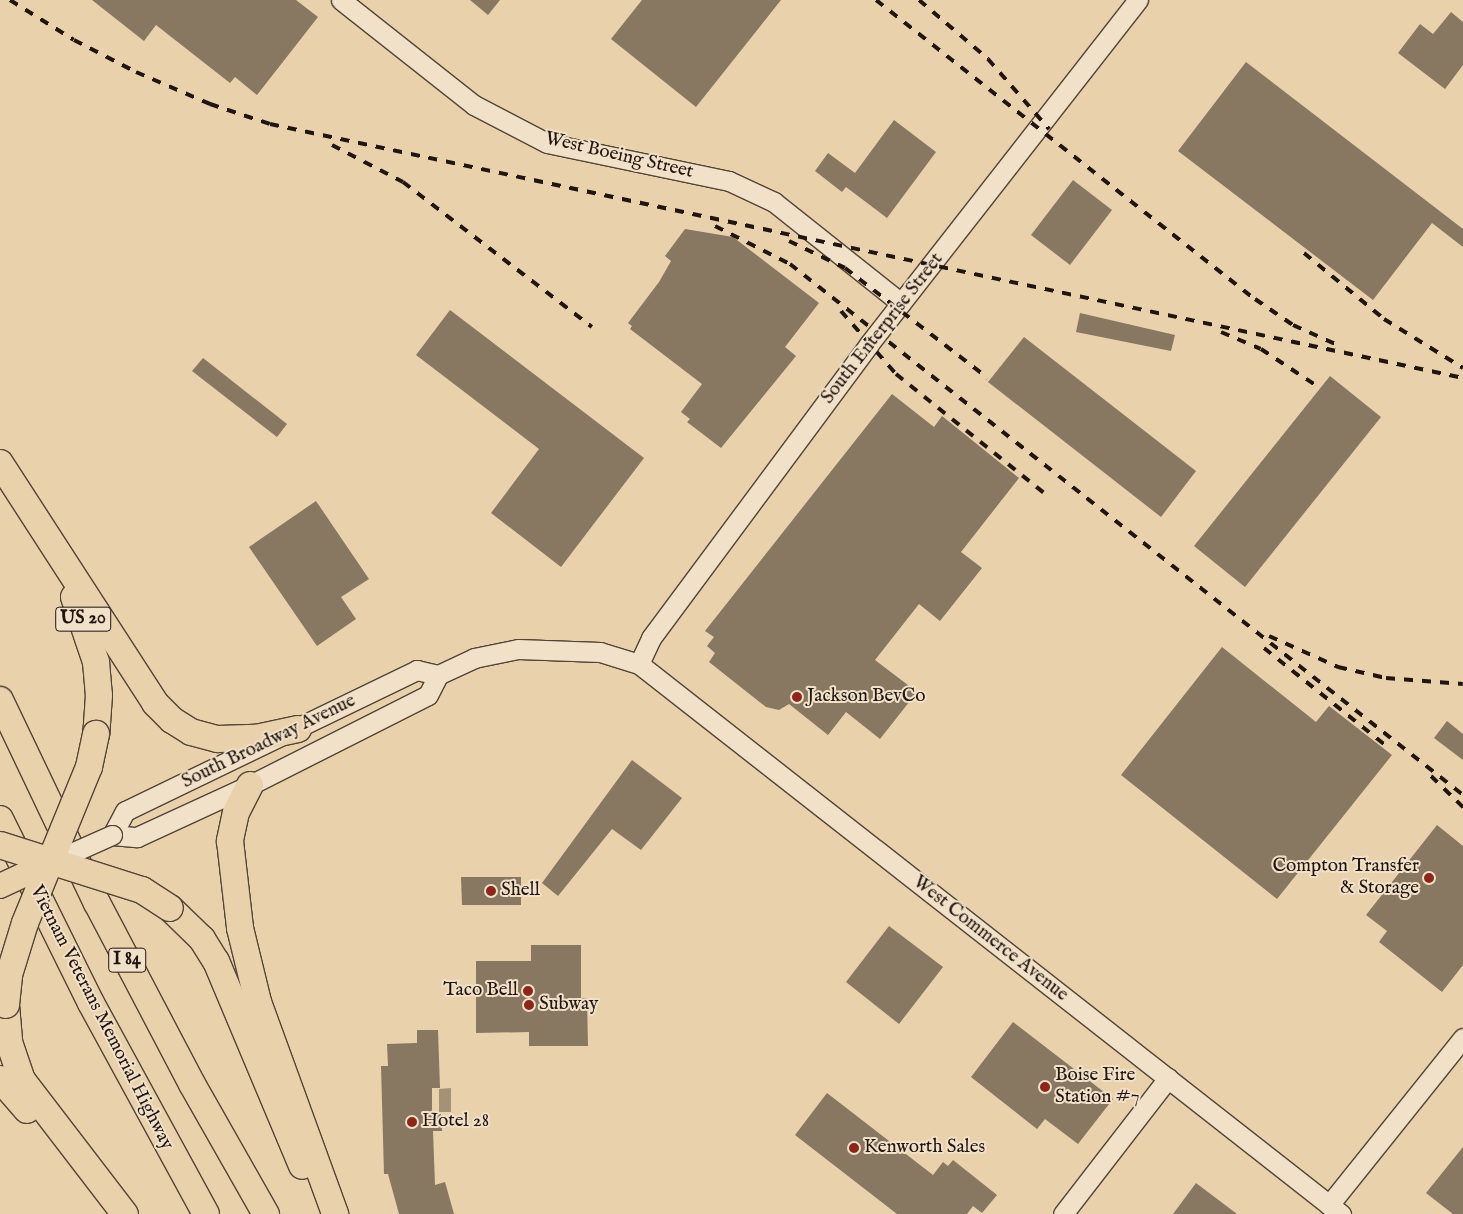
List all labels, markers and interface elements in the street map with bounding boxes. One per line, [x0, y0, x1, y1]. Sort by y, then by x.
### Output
street label: West Boeing Street [543, 128, 695, 184]
street label: South Enterprise Street [817, 249, 949, 409]
road number: US 20 [54, 604, 112, 634]
place label: Jackson BevCo [807, 686, 925, 708]
street label: South Broadway Avenue [178, 690, 360, 794]
marker: Jackson BevCo [791, 691, 803, 703]
place label: Compton Transfer & Storage [1272, 856, 1419, 900]
street label: West Commerce Avenue [908, 871, 1072, 1007]
marker: Compton Transfer & Storage [1423, 872, 1435, 884]
place label: Shell [501, 880, 540, 902]
street label: Vietnam Veterans Memorial Highway [24, 882, 178, 1154]
marker: Shell [485, 885, 497, 897]
road number: I 84 [107, 944, 147, 976]
place label: Taco Bell [443, 980, 518, 1002]
marker: Taco Bell [522, 985, 534, 997]
place label: Subway [539, 994, 598, 1016]
marker: Subway [523, 999, 535, 1011]
place label: Boise Fire Station #7 [1055, 1065, 1140, 1109]
marker: Boise Fire Station #7 [1039, 1081, 1051, 1093]
place label: Hotel 28 [422, 1111, 489, 1133]
marker: Hotel 28 [406, 1116, 418, 1128]
place label: Kenworth Sales [864, 1137, 985, 1159]
marker: Kenworth Sales [848, 1142, 860, 1154]

